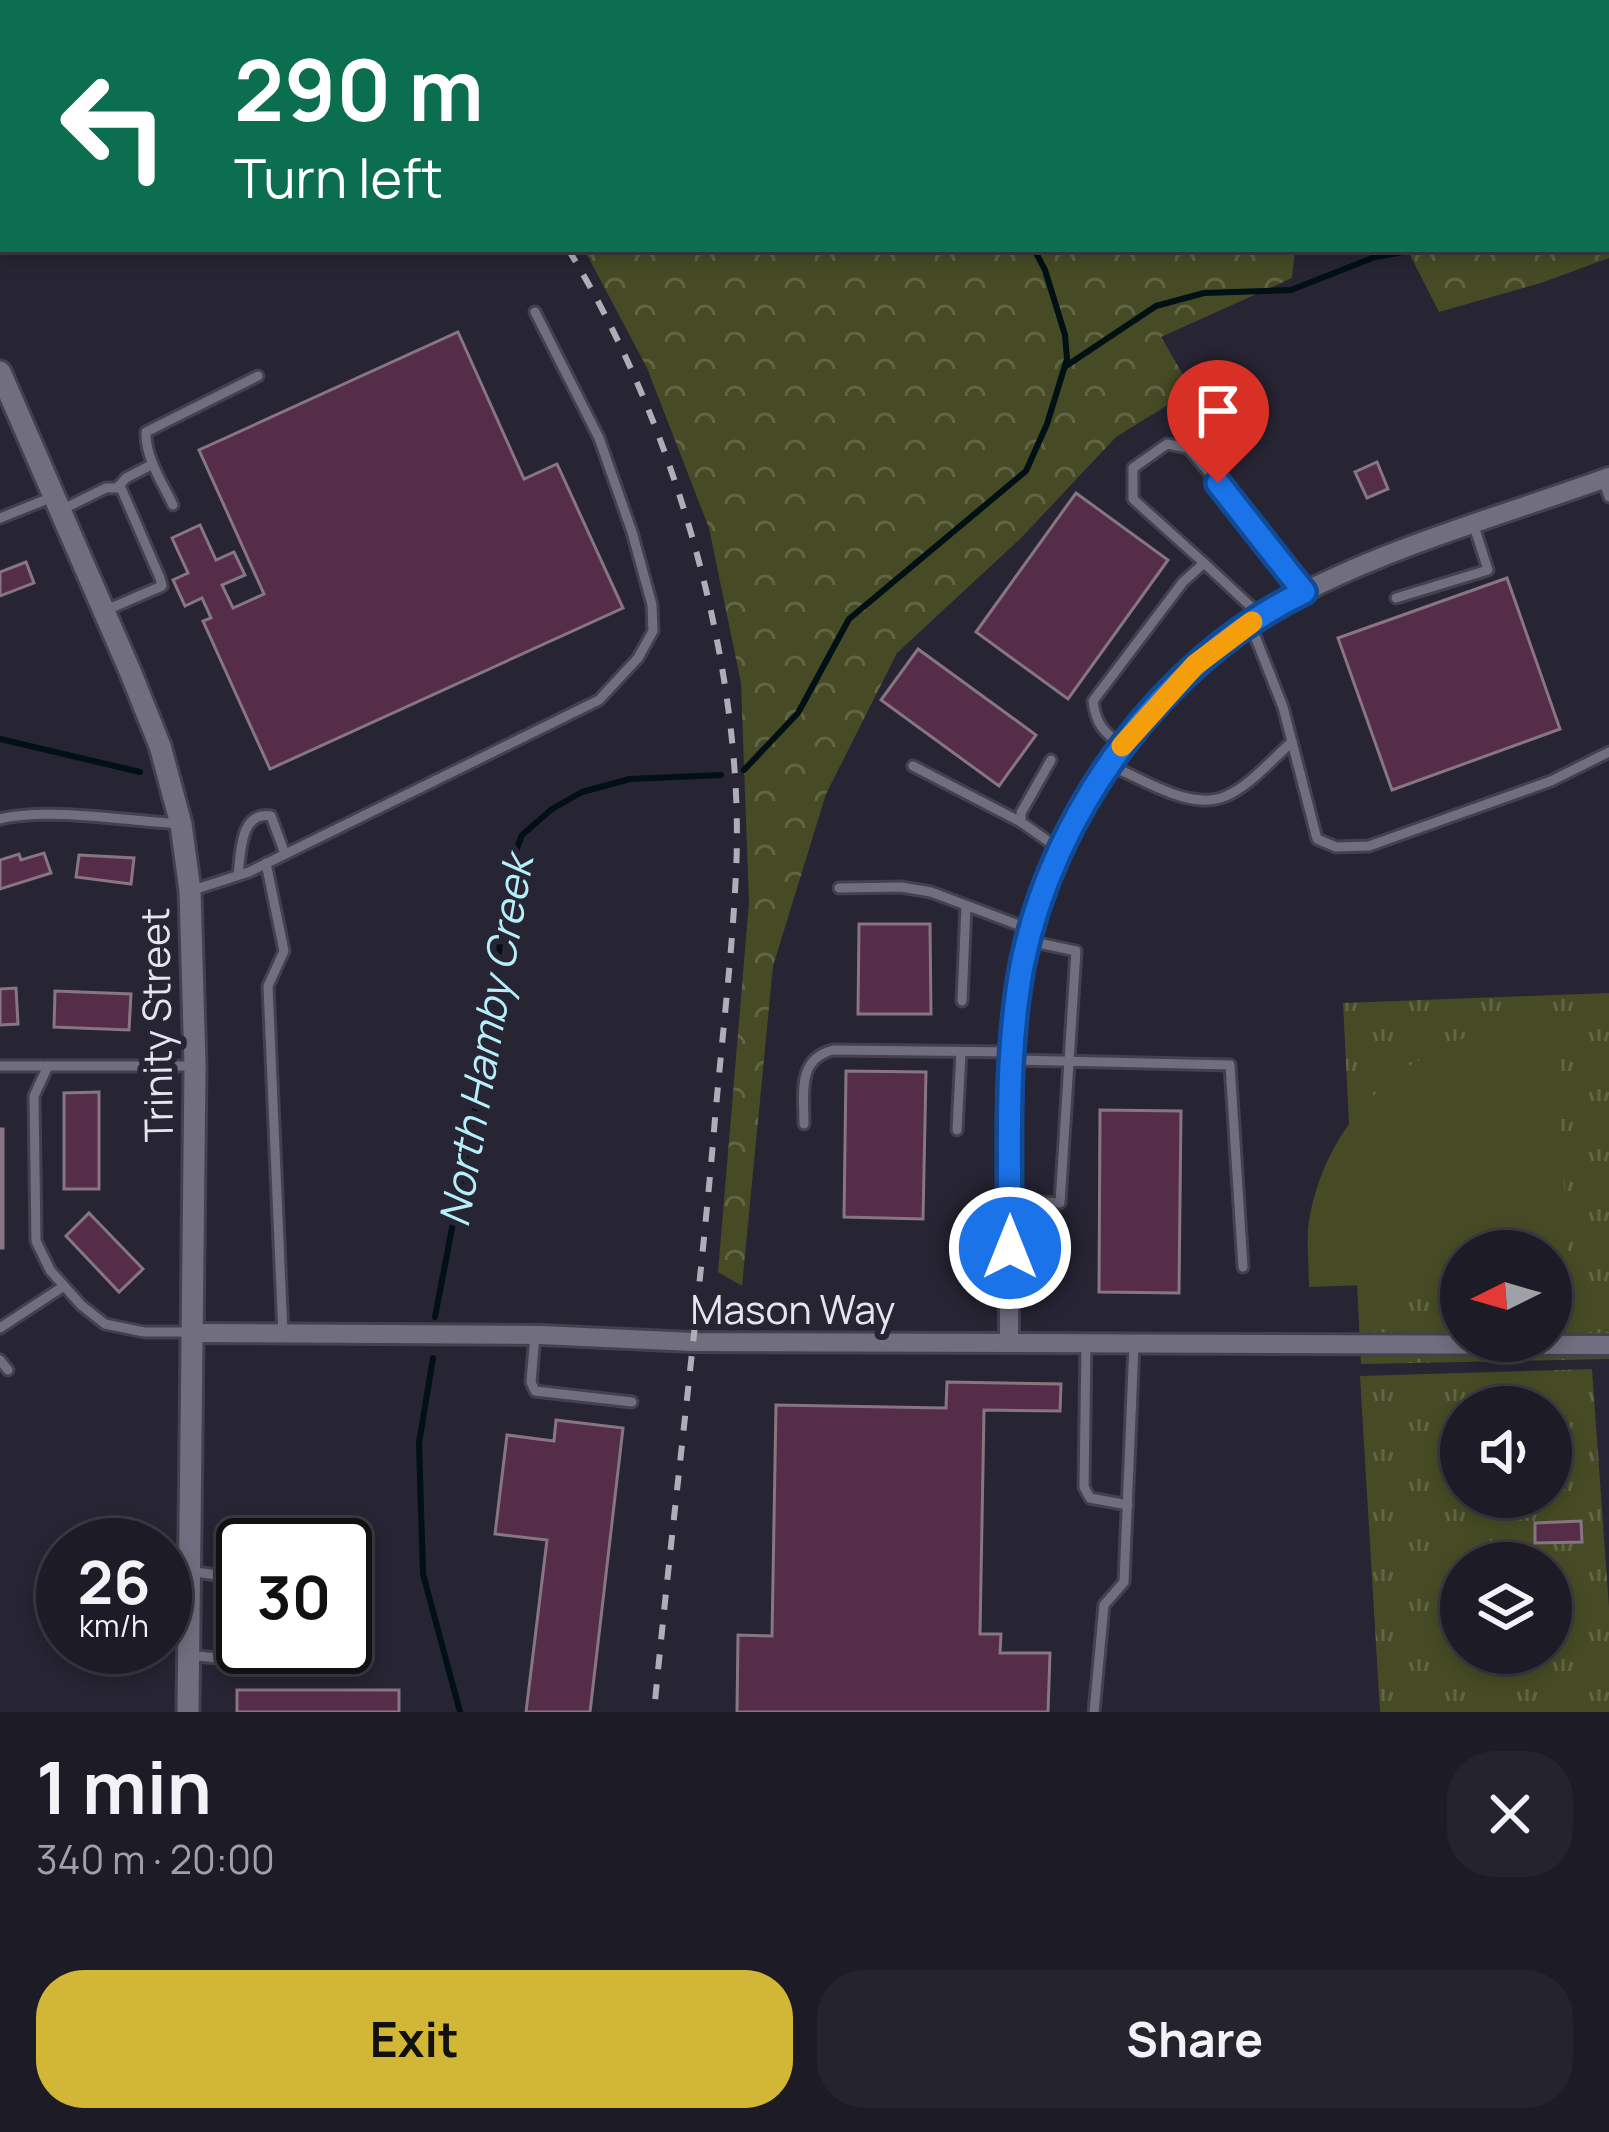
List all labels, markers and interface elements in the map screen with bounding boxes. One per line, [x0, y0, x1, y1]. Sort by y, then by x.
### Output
text: 290 m [234, 31, 484, 146]
icon: left [36, 48, 192, 204]
text: Turn left [234, 140, 443, 214]
pin [1167, 360, 1269, 483]
icon: arrive [1185, 378, 1251, 444]
water label: North Hamby Creek [424, 846, 547, 1231]
street label: Trinity Street [127, 907, 185, 1143]
position arrow [947, 1185, 1073, 1311]
north arrow [1440, 1230, 1572, 1362]
map controls [1440, 1230, 1572, 1674]
street label: Mason Way [691, 1282, 895, 1336]
button: sound [1440, 1386, 1572, 1518]
speed limit sign: 30 [216, 1518, 372, 1674]
text: 26 [77, 1540, 151, 1622]
button: layers [1440, 1542, 1572, 1674]
text: km/h [79, 1605, 149, 1646]
text: 1 min [36, 1737, 212, 1836]
button: close [1447, 1751, 1573, 1877]
text: 340 m · 20:00 [36, 1832, 275, 1886]
button: Exit [36, 1970, 793, 2108]
button: Share [817, 1970, 1573, 2108]

